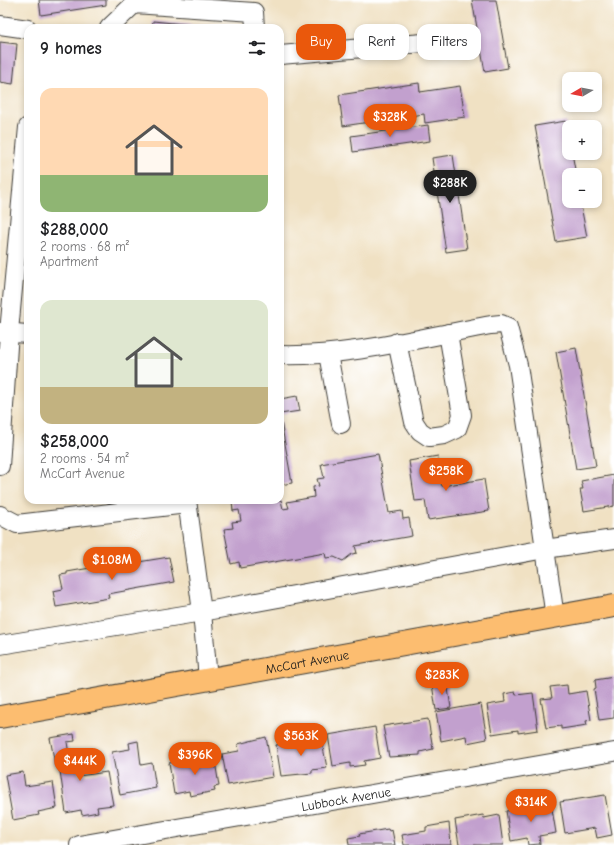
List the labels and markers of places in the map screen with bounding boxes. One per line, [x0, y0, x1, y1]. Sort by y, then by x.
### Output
pin: $328K [362, 104, 418, 138]
pin: $288K [422, 170, 478, 204]
pin: $258K [418, 458, 474, 492]
pin: $1.08M [79, 547, 145, 581]
pin: $283K [414, 662, 470, 696]
pin: $563K [273, 723, 329, 757]
pin: $396K [167, 742, 223, 776]
pin: $444K [52, 748, 108, 782]
pin: $314K [503, 789, 559, 823]

